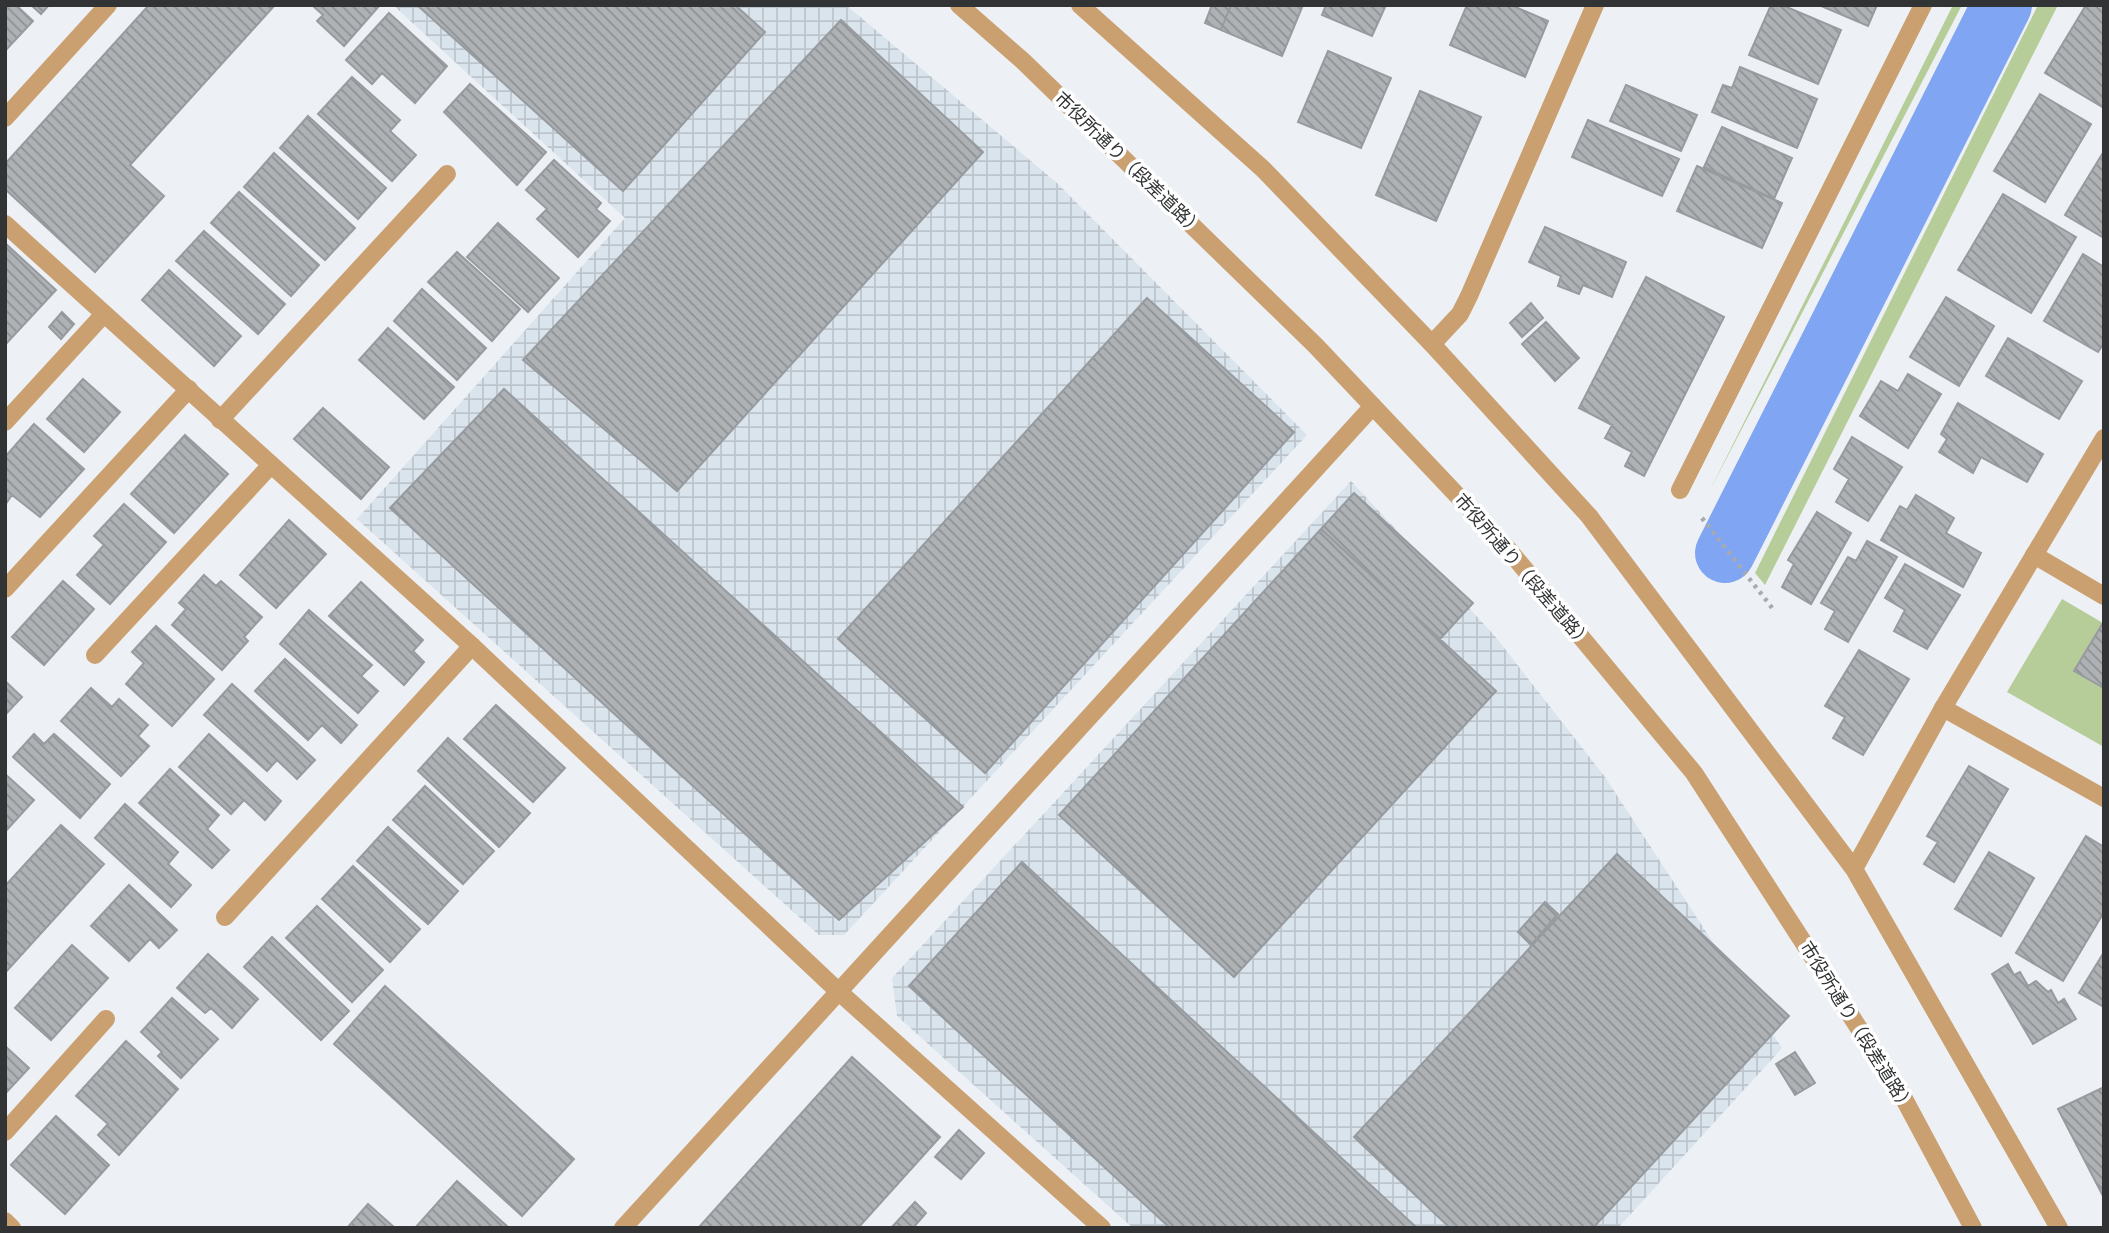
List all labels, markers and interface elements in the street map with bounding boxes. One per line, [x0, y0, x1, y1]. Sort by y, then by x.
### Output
street label: 市役所通り（段差道路） [1051, 88, 1207, 240]
street label: 市役所通り（段差道路） [1451, 490, 1595, 652]
street label: 市役所通り（段差道路） [1796, 938, 1918, 1116]

